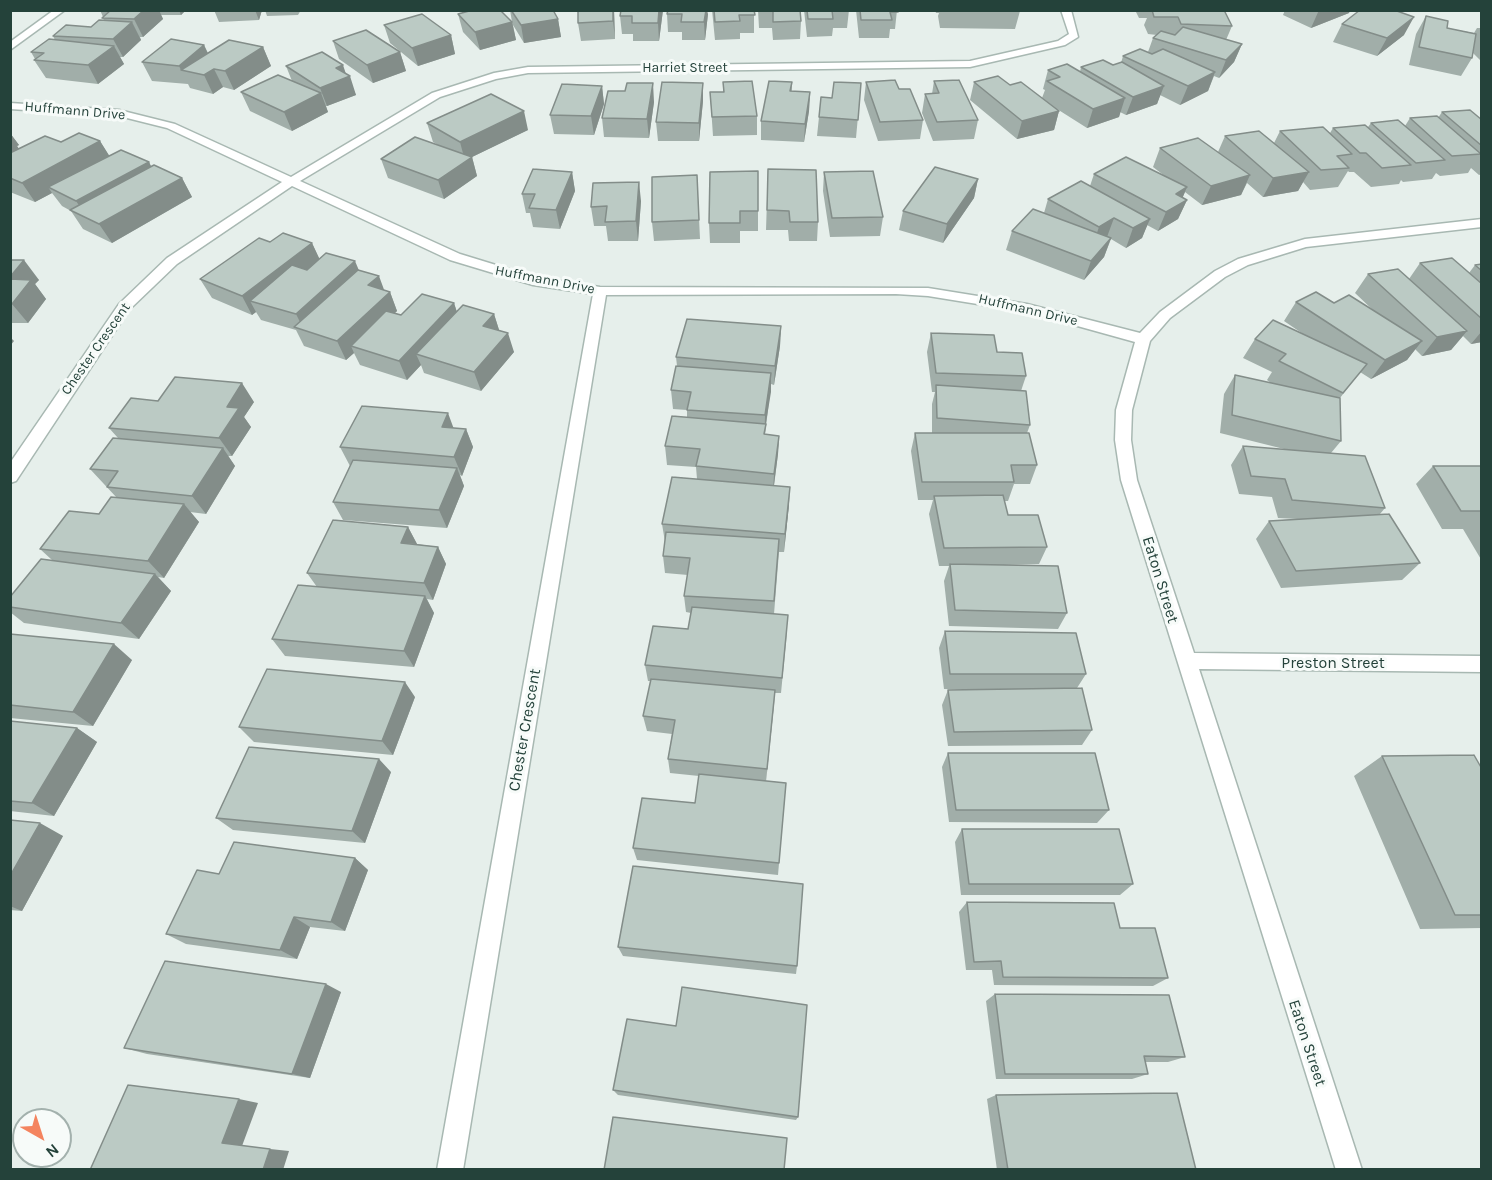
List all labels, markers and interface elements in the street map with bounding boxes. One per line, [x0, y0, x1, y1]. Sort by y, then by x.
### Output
street label: Harriet Street [642, 60, 728, 76]
street label: Huffmann Drive [24, 98, 126, 124]
street label: Huffmann Drive [494, 262, 596, 298]
street label: Huffmann Drive [977, 290, 1079, 330]
street label: Chester Crescent [58, 300, 134, 398]
street label: Eaton Street [1138, 534, 1182, 626]
street label: Preston Street [1281, 653, 1385, 673]
street label: Chester Crescent [505, 667, 545, 793]
street label: Eaton Street [1284, 997, 1330, 1089]
north arrow [12, 1108, 72, 1168]
text: N [42, 1140, 63, 1162]

